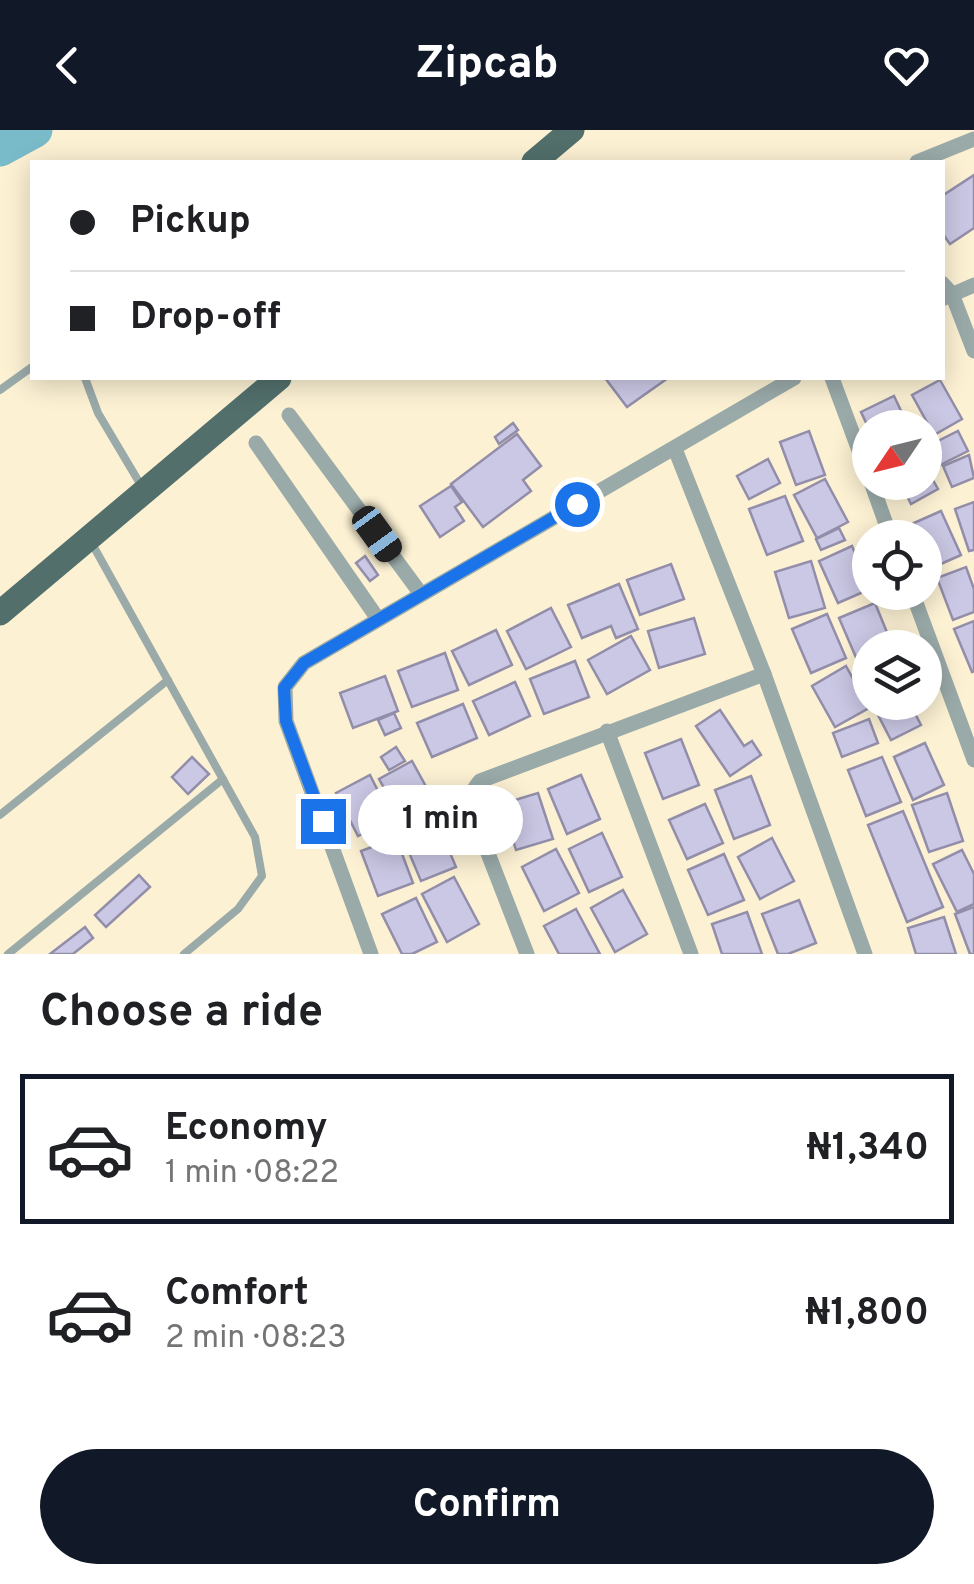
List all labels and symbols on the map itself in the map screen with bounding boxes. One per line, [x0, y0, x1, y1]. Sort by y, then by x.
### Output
north arrow [852, 410, 942, 500]
route start [555, 482, 600, 527]
car [347, 501, 407, 567]
callout: 1 min [358, 786, 523, 856]
route end [301, 799, 346, 844]

